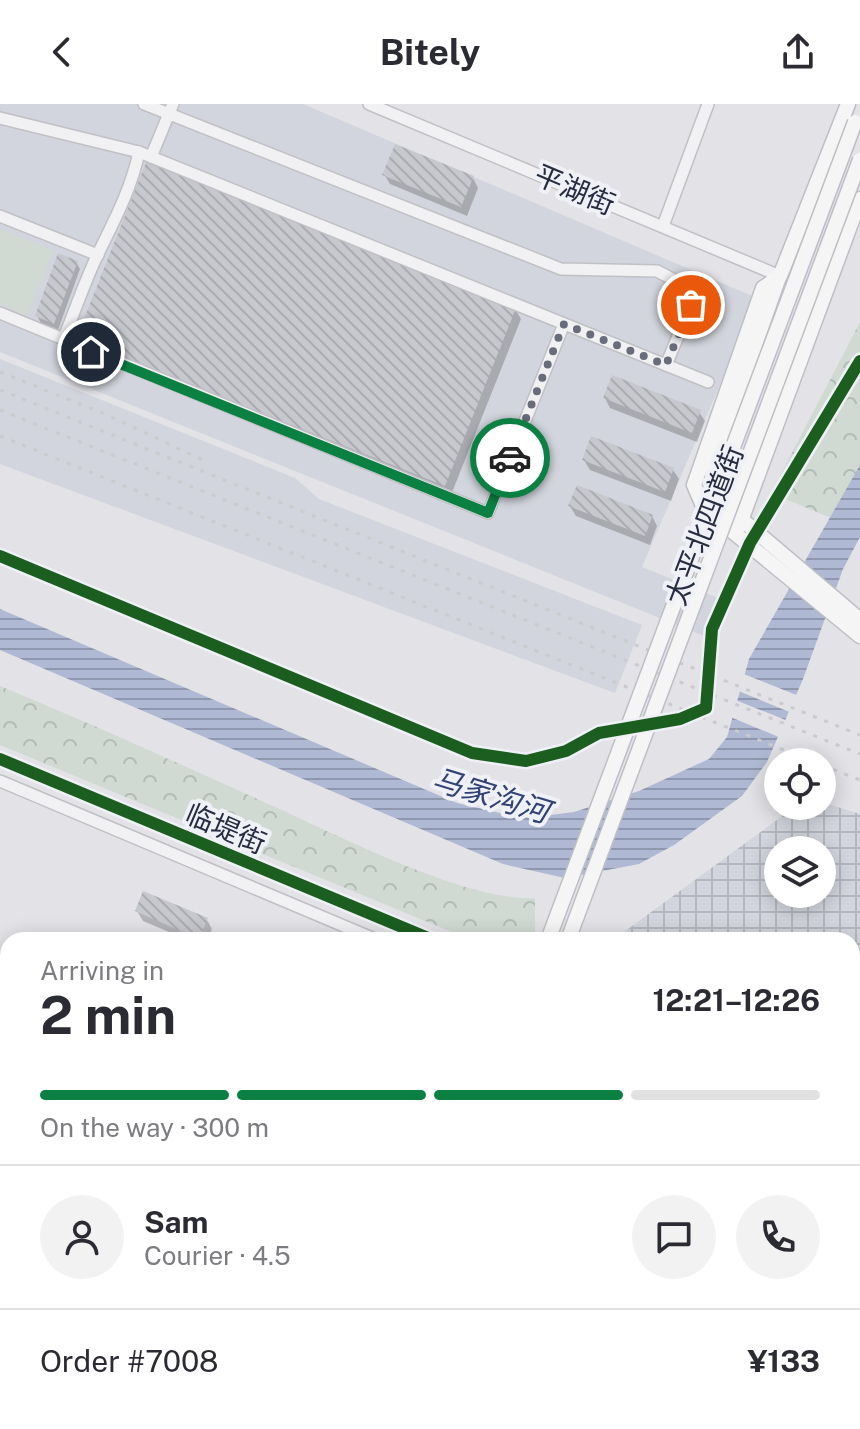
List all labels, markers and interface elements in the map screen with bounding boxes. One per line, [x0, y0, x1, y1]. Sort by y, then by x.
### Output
icon: back [40, 30, 84, 74]
icon: share [776, 30, 820, 74]
text: Bitely [380, 31, 480, 73]
street label: 平湖街 [530, 157, 620, 221]
pin [657, 271, 725, 339]
icon: bag [669, 283, 713, 327]
pin [57, 318, 125, 386]
icon: home [69, 330, 113, 374]
courier [470, 418, 550, 498]
icon: car [488, 436, 532, 480]
street label: 太平北四道街 [658, 441, 750, 609]
map controls [764, 748, 836, 908]
button: locate [764, 748, 836, 820]
water label: 马家沟河 [428, 760, 558, 831]
street label: 临堤街 [181, 796, 271, 860]
button: layers [764, 836, 836, 908]
text: Arriving in [40, 955, 164, 986]
text: 12:21–12:26 [652, 982, 820, 1018]
text: 2 min [40, 985, 176, 1046]
text: On the way · 300 m [40, 1112, 269, 1143]
button: person [40, 1195, 124, 1279]
button: chat [632, 1195, 716, 1279]
button: phone [736, 1195, 820, 1279]
text: Sam [144, 1204, 208, 1240]
text: Courier · 4.5 [144, 1240, 291, 1271]
text: Order #7008 [40, 1343, 218, 1379]
text: ¥133 [748, 1343, 820, 1379]

